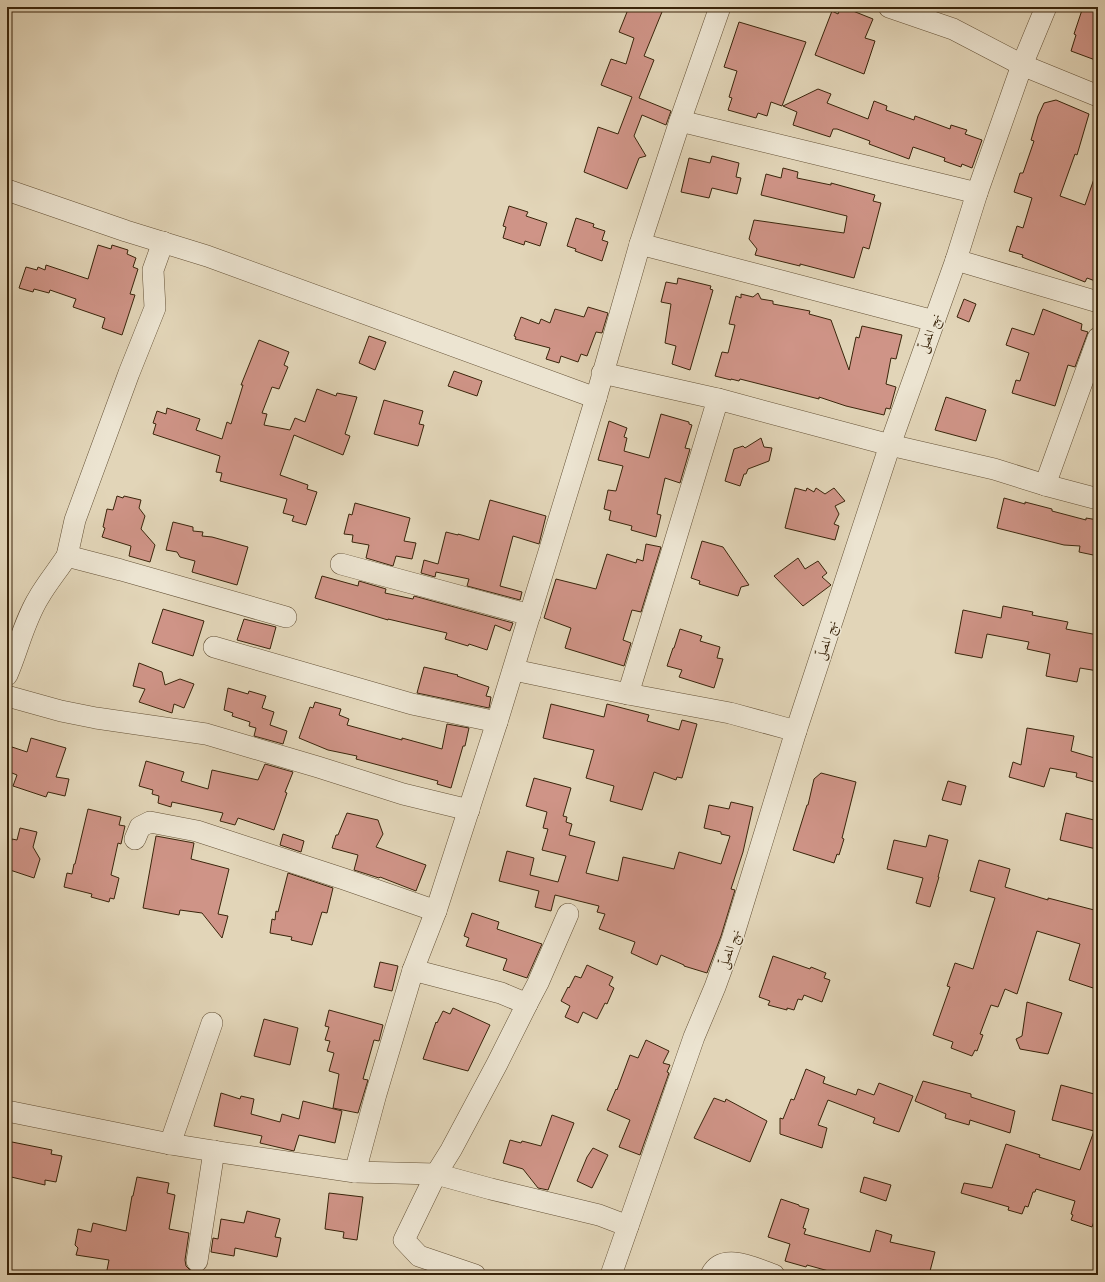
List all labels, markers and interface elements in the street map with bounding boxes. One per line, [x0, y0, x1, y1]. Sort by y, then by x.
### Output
street label: نهج المصلّى [915, 311, 947, 356]
street label: نهج المصلّى [813, 618, 843, 663]
street label: نهج المصلّى [715, 927, 747, 972]

